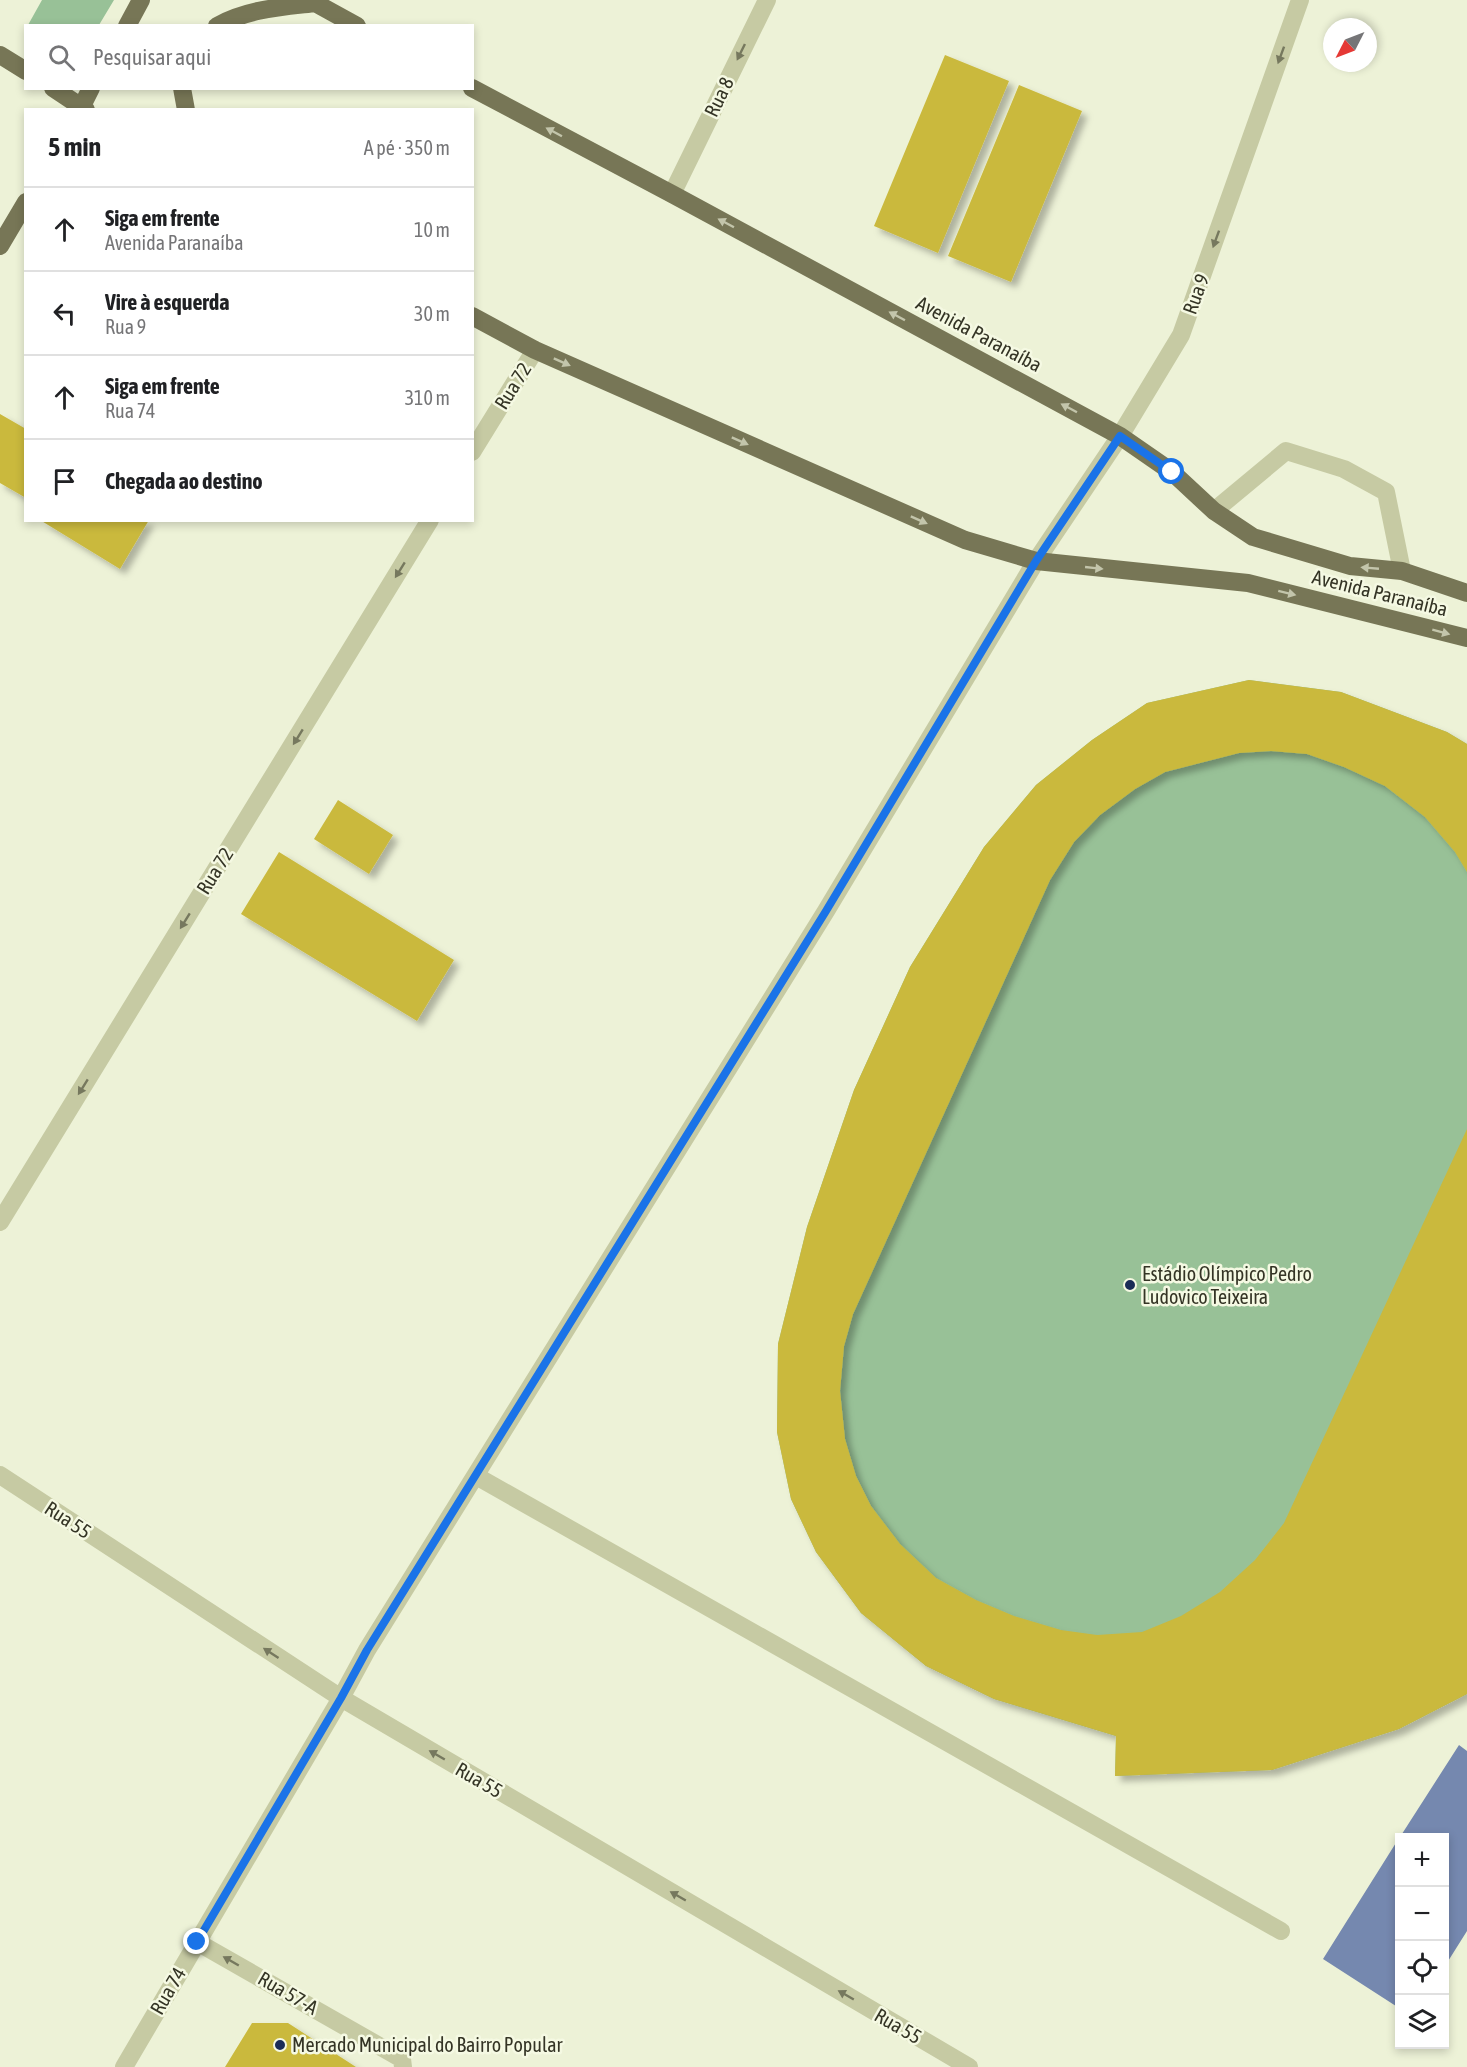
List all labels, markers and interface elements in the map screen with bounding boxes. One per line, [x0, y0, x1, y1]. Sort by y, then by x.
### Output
north arrow [1323, 18, 1377, 72]
search box [24, 24, 474, 90]
icon: search [45, 41, 78, 74]
text: Pesquisar aqui [93, 44, 211, 70]
one-way arrow [736, 44, 746, 61]
one-way arrow [1275, 46, 1285, 64]
street label: Rua 8 [699, 73, 738, 120]
one-way arrow [545, 127, 562, 136]
text: 5 min [48, 132, 101, 162]
text: A pé · 350 m [364, 136, 450, 159]
text: Siga em frente [105, 205, 220, 231]
icon: ahead [48, 213, 81, 246]
text: 10 m [414, 218, 450, 241]
one-way arrow [717, 218, 734, 228]
one-way arrow [1210, 230, 1220, 248]
text: Avenida Paranaíba [105, 231, 244, 254]
street label: Rua 9 [1178, 271, 1213, 317]
text: Vire à esquerda [105, 289, 230, 315]
street label: Avenida Paranaíba [913, 291, 1046, 376]
icon: left [48, 297, 81, 330]
text: 30 m [414, 302, 450, 325]
one-way arrow [889, 311, 906, 321]
text: Rua 9 [105, 315, 146, 338]
street label: Rua 72 [489, 358, 536, 413]
one-way arrow [553, 358, 571, 367]
text: Siga em frente [105, 373, 220, 399]
icon: ahead [48, 381, 81, 414]
text: 310 m [405, 386, 450, 409]
text: Rua 74 [105, 399, 156, 422]
one-way arrow [1060, 403, 1077, 413]
one-way arrow [732, 436, 749, 445]
route start [1158, 458, 1184, 484]
icon: arrive [48, 465, 81, 498]
text: Chegada ao destino [105, 468, 263, 494]
one-way arrow [910, 515, 927, 524]
one-way arrow [394, 562, 405, 578]
one-way arrow [1085, 563, 1104, 573]
one-way arrow [1361, 563, 1380, 573]
street label: Avenida Paranaíba [1310, 565, 1450, 620]
one-way arrow [1278, 588, 1296, 598]
one-way arrow [1432, 627, 1450, 637]
one-way arrow [292, 729, 303, 745]
street label: Rua 72 [191, 843, 238, 898]
one-way arrow [179, 913, 190, 929]
one-way arrow [77, 1079, 88, 1095]
place label: Estádio Olímpico Pedro Ludovico Teixeira [1142, 1262, 1312, 1308]
marker: Estádio Olímpico Pedro Ludovico Teixeira [1123, 1278, 1137, 1292]
street label: Rua 55 [41, 1496, 96, 1543]
one-way arrow [263, 1647, 279, 1658]
one-way arrow [428, 1750, 445, 1760]
street label: Rua 55 [452, 1757, 507, 1802]
map controls [1395, 1833, 1449, 2049]
button: + [1395, 1833, 1449, 1887]
button: − [1395, 1887, 1449, 1941]
one-way arrow [669, 1891, 686, 1901]
route end [183, 1928, 209, 1954]
button: locate [1395, 1941, 1449, 1995]
one-way arrow [222, 1956, 239, 1966]
street label: Rua 74 [145, 1963, 190, 2018]
street label: Rua 57-A [254, 1966, 322, 2019]
one-way arrow [837, 1990, 854, 2000]
button: layers [1395, 1995, 1449, 2049]
street label: Rua 55 [871, 2003, 926, 2048]
place label: Mercado Municipal do Bairro Popular [292, 2033, 564, 2056]
marker: Mercado Municipal do Bairro Popular [273, 2038, 287, 2052]

